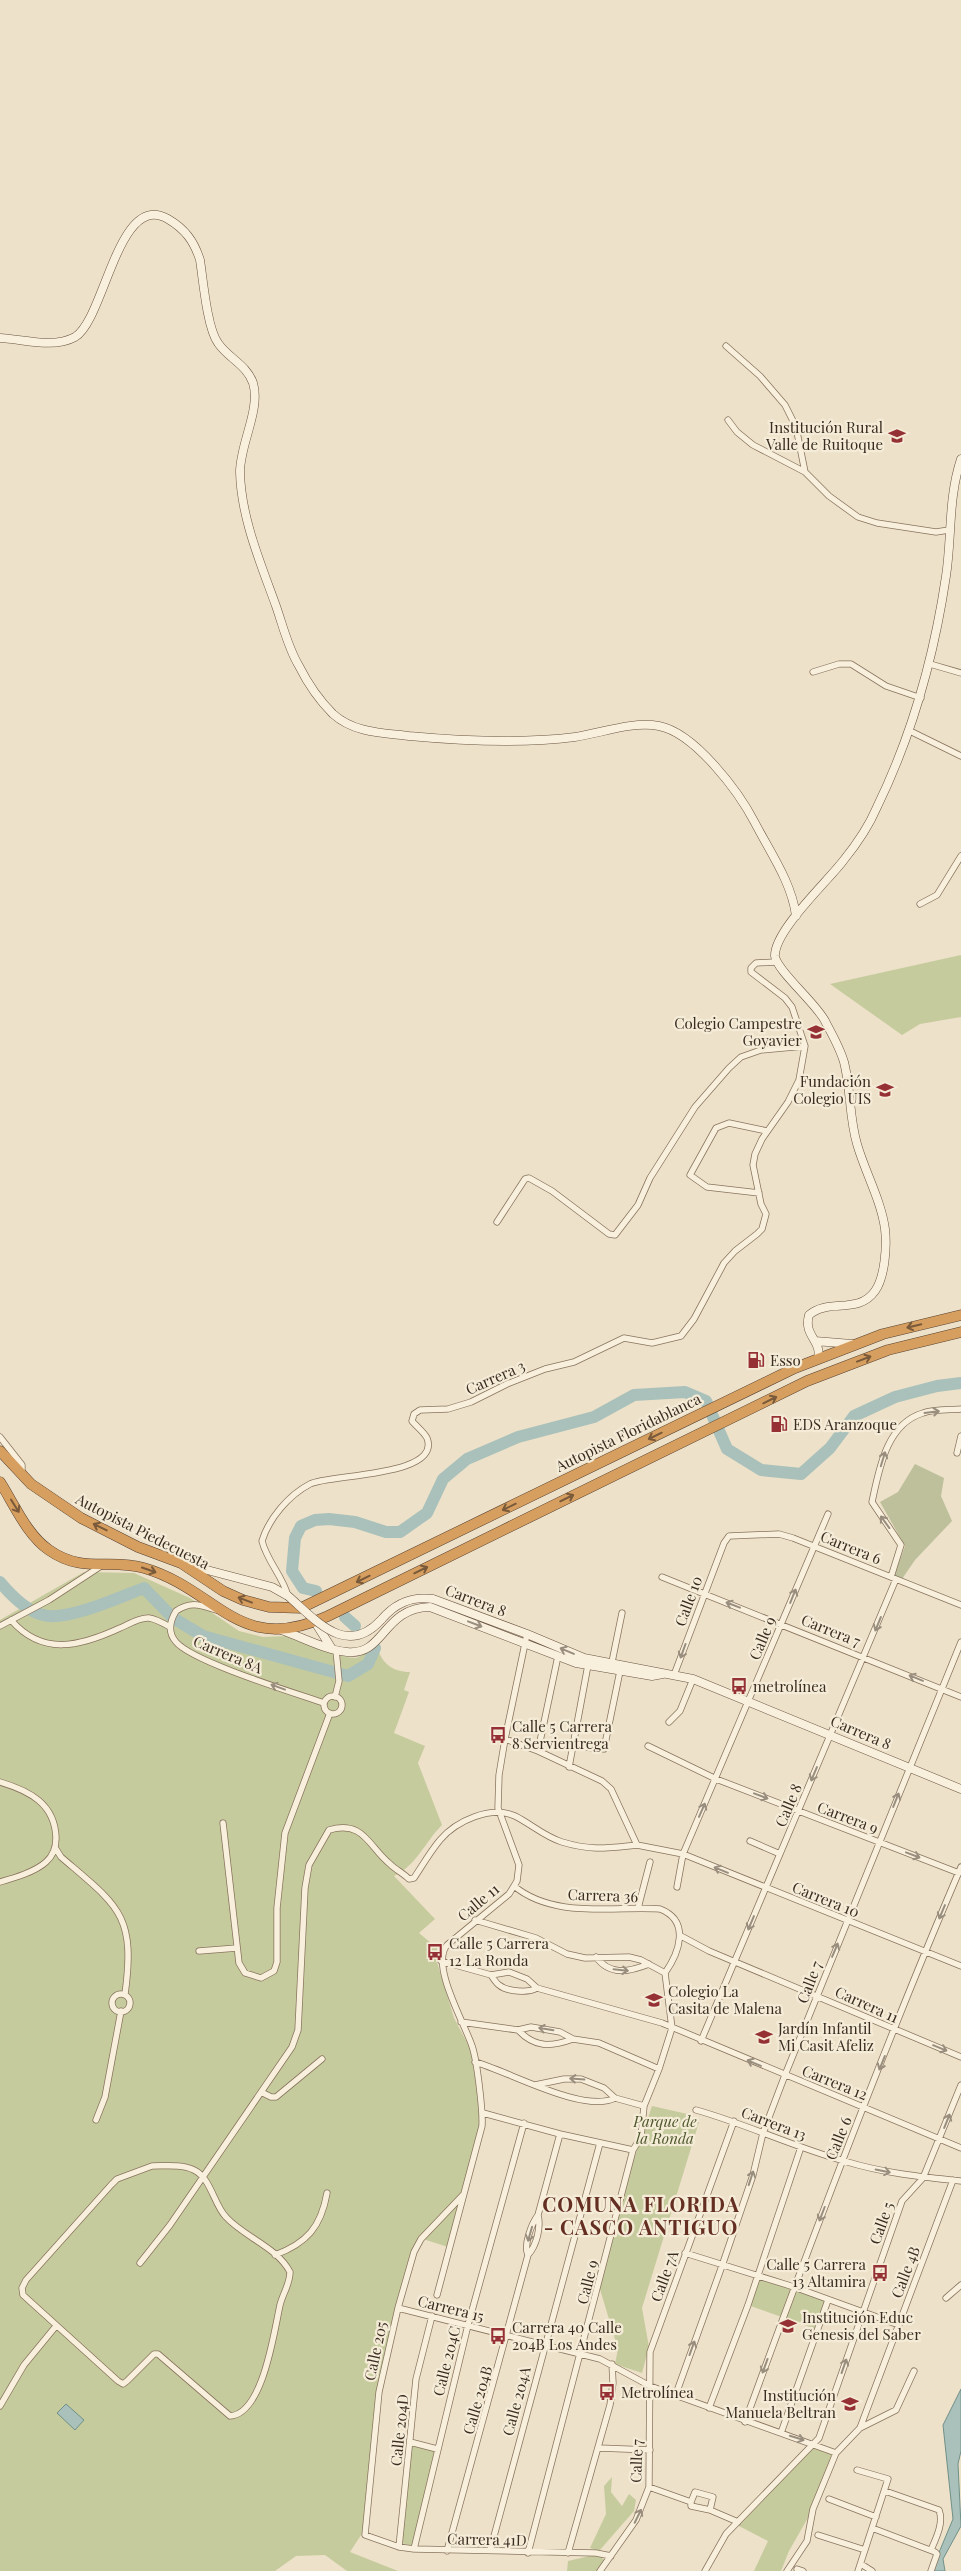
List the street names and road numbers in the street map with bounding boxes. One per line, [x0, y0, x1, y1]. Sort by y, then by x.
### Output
street label: Carrera 3 [462, 1355, 528, 1399]
street label: Autopista Floridablanca [551, 1388, 704, 1476]
street label: Autopista Piedecuesta [72, 1488, 214, 1574]
street label: Carrera 6 [818, 1526, 885, 1568]
street label: Calle 10 [670, 1573, 706, 1629]
street label: Carrera 8 [443, 1579, 510, 1621]
street label: Carrera 7 [798, 1609, 864, 1651]
street label: Calle 9 [744, 1613, 780, 1663]
street label: Carrera 8A [190, 1630, 266, 1678]
street label: Carrera 8 [828, 1710, 895, 1754]
street label: Calle 8 [770, 1780, 806, 1830]
street label: Carrera 9 [815, 1796, 881, 1838]
street label: Carrera 10 [789, 1876, 863, 1922]
street label: Calle 11 [453, 1878, 503, 1925]
street label: Carrera 36 [567, 1884, 639, 1906]
street label: Calle 7 [792, 1958, 826, 2006]
street label: Carrera 11 [832, 1981, 902, 2027]
street label: Carrera 12 [799, 2060, 871, 2104]
street label: Carrera 13 [739, 2101, 810, 2145]
street label: Calle 6 [820, 2113, 856, 2163]
street label: Calle 5 [864, 2199, 898, 2247]
street label: Calle 4B [886, 2243, 924, 2301]
street label: Calle 7A [646, 2247, 683, 2304]
street label: Calle 9 [572, 2258, 602, 2306]
street label: Carrera 15 [416, 2290, 486, 2326]
street label: Calle 205 [359, 2320, 391, 2382]
street label: Calle 204C [428, 2324, 464, 2398]
street label: Calle 204B [458, 2363, 496, 2437]
street label: Calle 204A [497, 2364, 535, 2438]
street label: Calle 204D [385, 2393, 413, 2467]
street label: Calle 7 [625, 2439, 647, 2483]
street label: Carrera 41D [447, 2528, 527, 2550]

